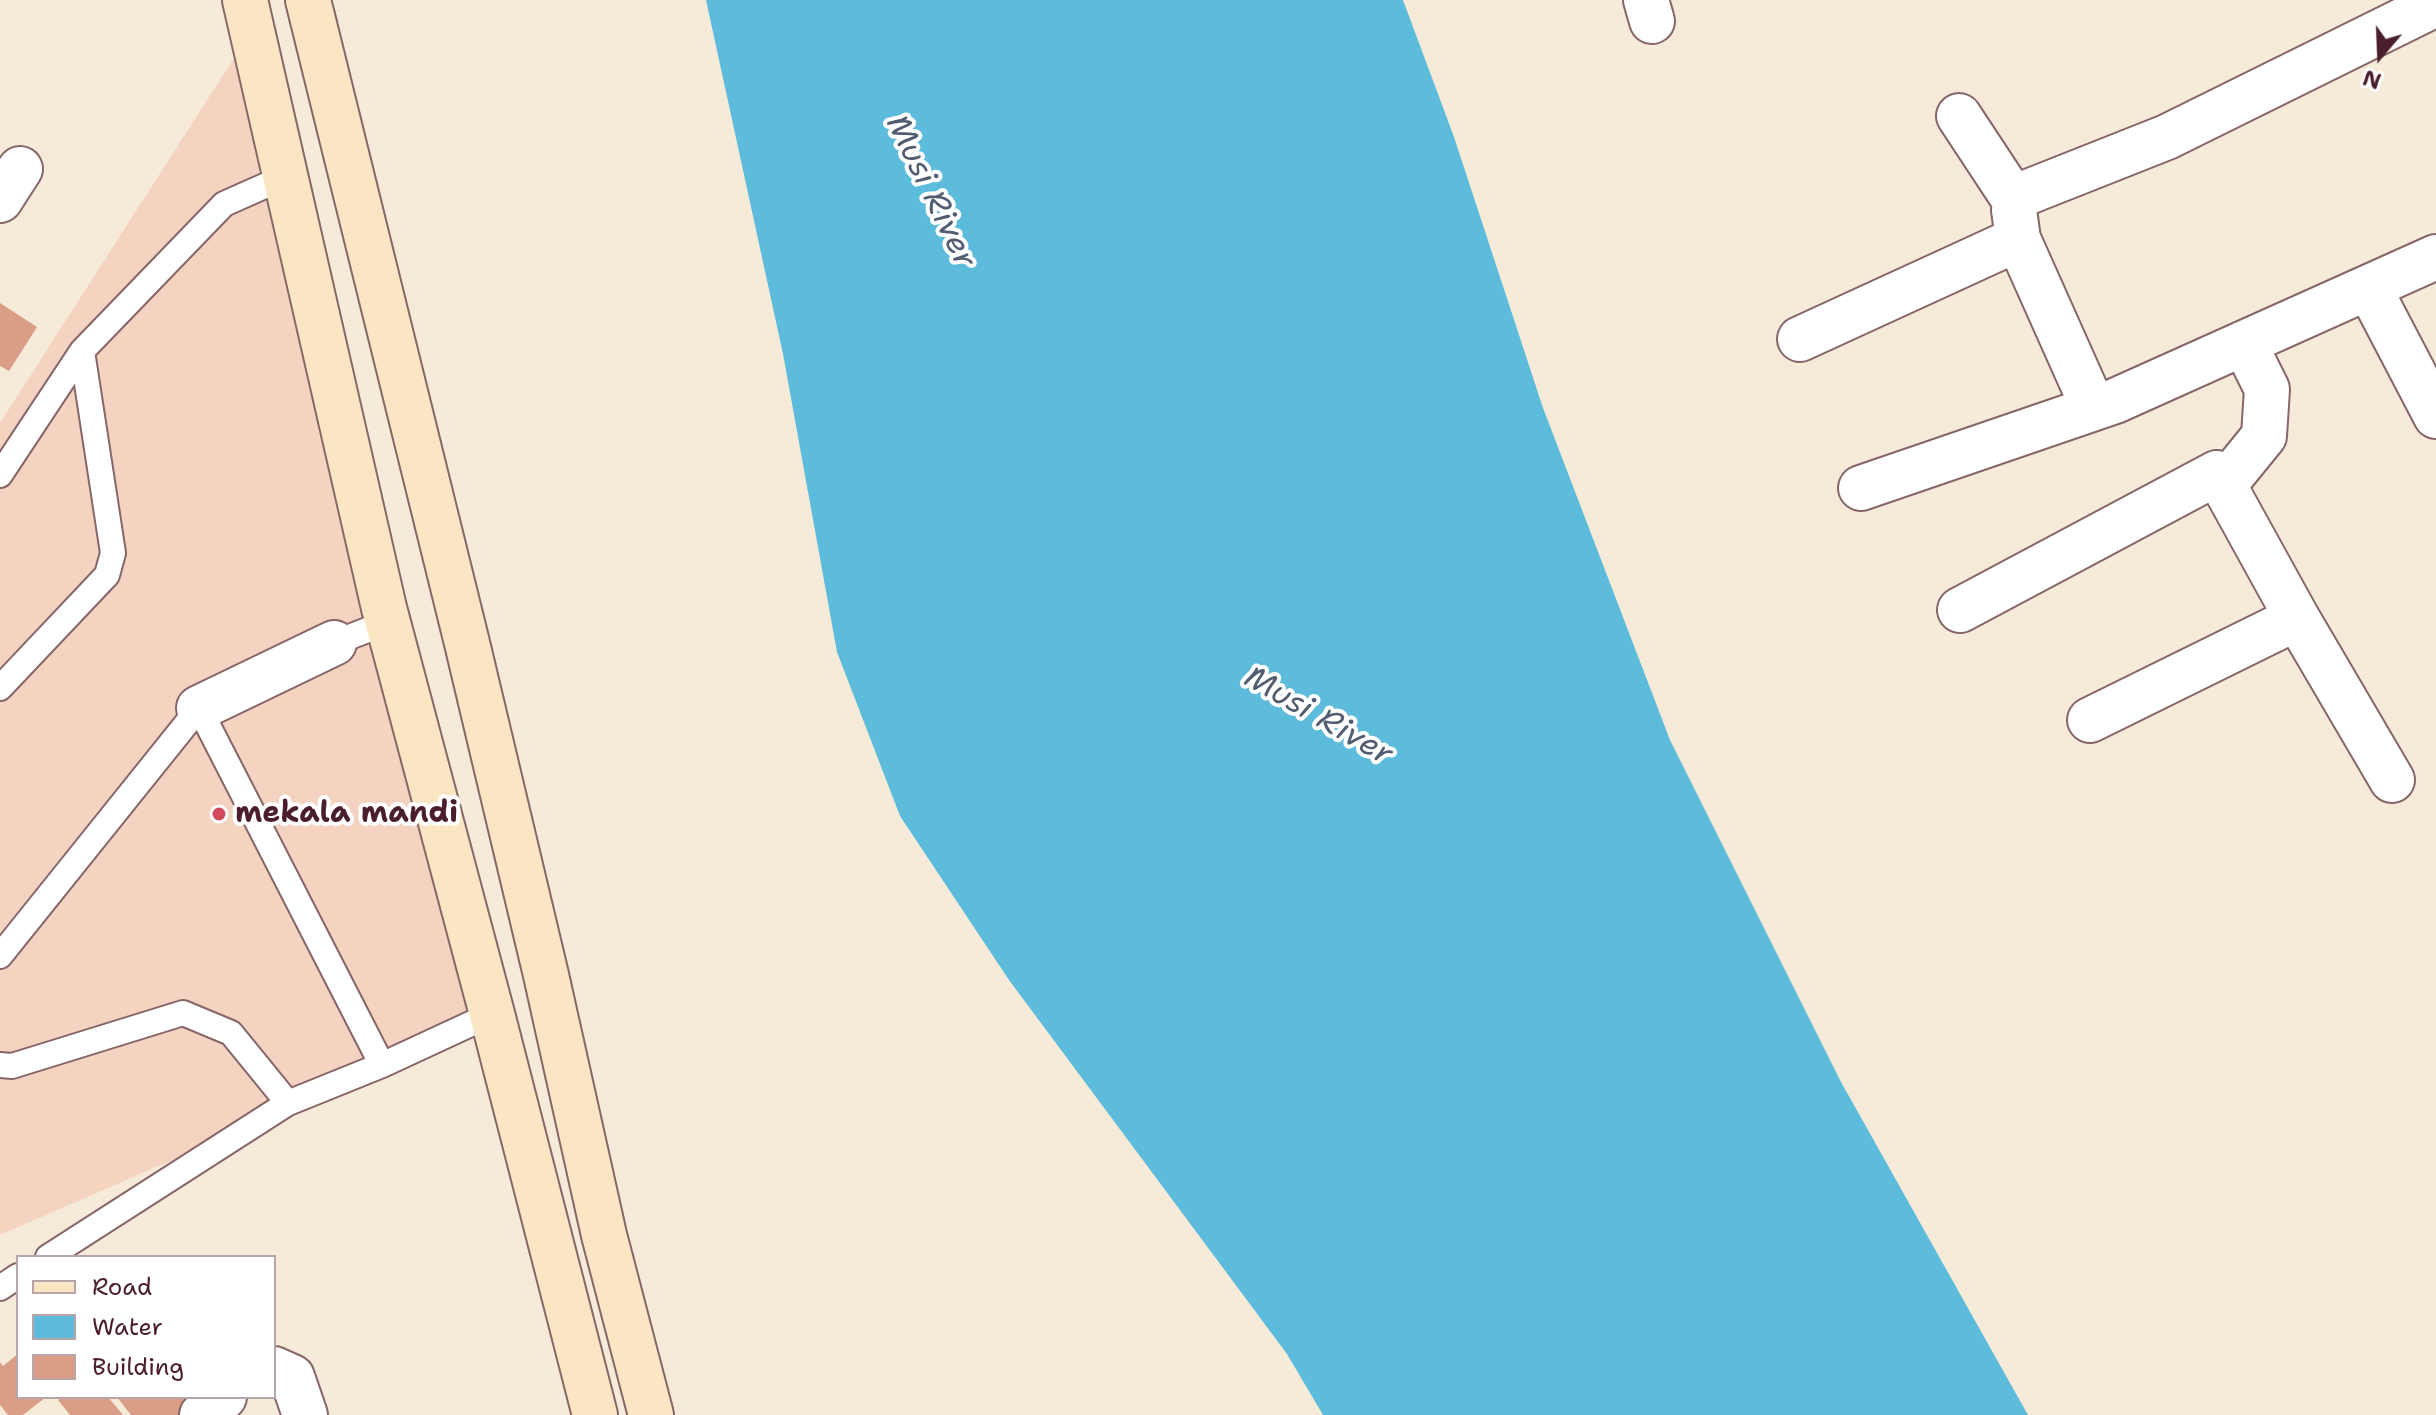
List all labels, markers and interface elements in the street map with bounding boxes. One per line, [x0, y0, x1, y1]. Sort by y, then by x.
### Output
north arrow [2340, 16, 2420, 96]
text: N [2359, 63, 2385, 96]
water label: Musi River [876, 109, 984, 275]
water label: Musi River [1237, 659, 1399, 775]
place label: mekala mandi [235, 796, 458, 832]
marker: mekala mandi [210, 805, 228, 823]
legend [16, 1255, 276, 1399]
text: Road [92, 1271, 152, 1303]
text: Water [92, 1311, 163, 1343]
text: Building [92, 1351, 184, 1383]

